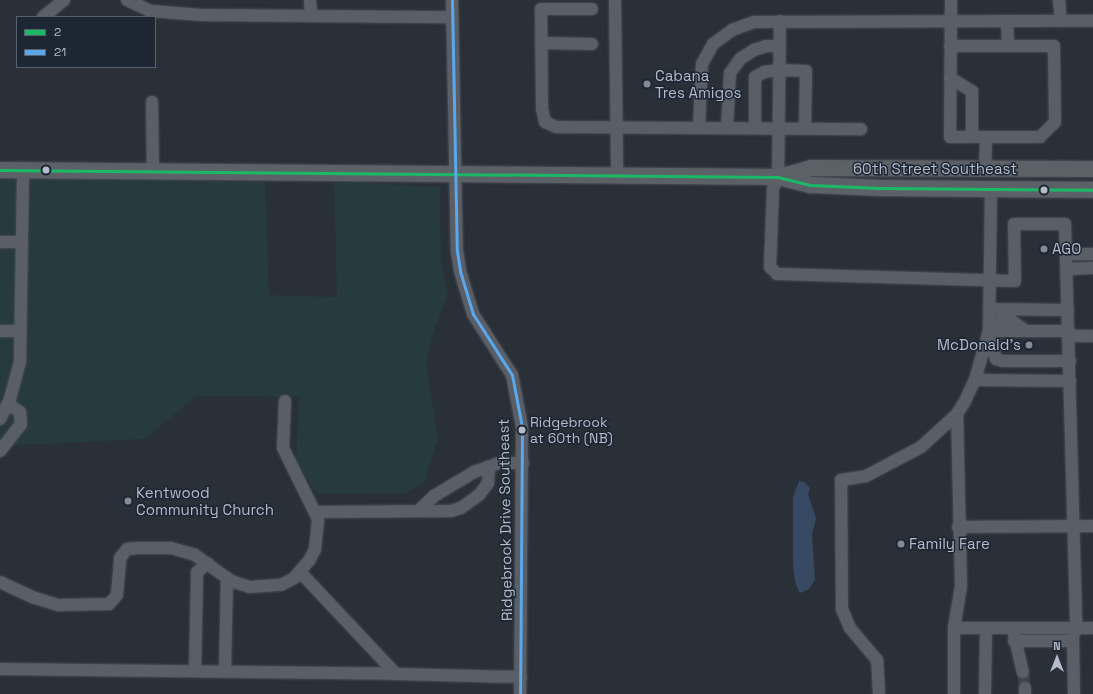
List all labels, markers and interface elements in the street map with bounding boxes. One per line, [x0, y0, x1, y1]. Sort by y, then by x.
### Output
legend [16, 16, 156, 68]
text: 2 [54, 24, 61, 40]
text: 21 [54, 44, 66, 60]
place label: Cabana Tres Amigos [655, 66, 742, 101]
marker: Cabana Tres Amigos [642, 79, 652, 89]
street label: 60th Street Southeast [853, 160, 1017, 178]
unlabelled marker [41, 165, 51, 175]
unlabelled marker [1039, 185, 1049, 195]
place label: AGO [1052, 240, 1081, 258]
marker: AGO [1039, 244, 1049, 254]
place label: McDonald's [937, 336, 1021, 354]
marker: McDonald's [1024, 340, 1034, 350]
place label: Ridgebrook at 60th (NB) [530, 414, 613, 446]
street label: Ridgebrook Drive Southeast [494, 419, 516, 621]
marker: Ridgebrook at 60th (NB) [517, 425, 527, 435]
place label: Kentwood Community Church [136, 483, 274, 518]
marker: Kentwood Community Church [123, 496, 133, 506]
place label: Family Fare [909, 535, 990, 553]
marker: Family Fare [896, 539, 906, 549]
north arrow [1037, 638, 1077, 678]
text: N [1053, 639, 1061, 653]

